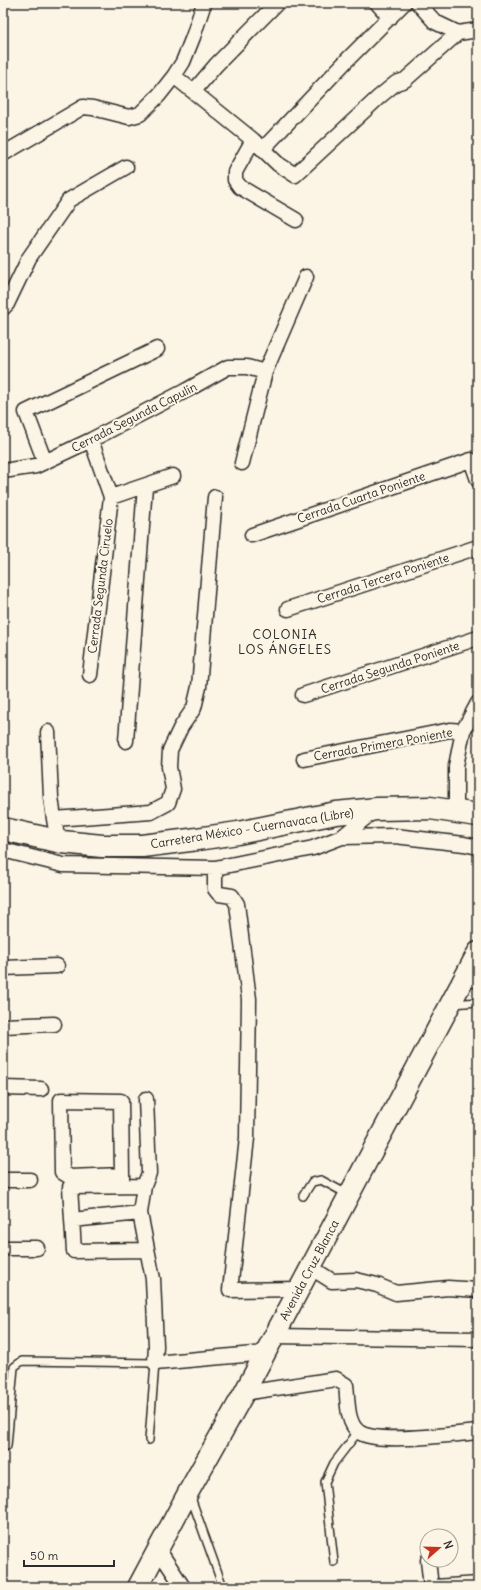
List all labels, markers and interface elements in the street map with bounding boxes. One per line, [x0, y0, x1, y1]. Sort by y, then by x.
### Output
street label: Cerrada Segunda Capulín [69, 379, 199, 455]
street label: Cerrada Cuarta Poniente [295, 468, 427, 526]
street label: Cerrada Segunda Ciruelo [84, 517, 116, 654]
street label: Cerrada Tercera Poniente [315, 550, 451, 606]
district label: COLONIA LOS ÁNGELES [238, 626, 332, 658]
street label: Cerrada Segunda Poniente [319, 637, 461, 697]
street label: Cerrada Primera Poniente [312, 724, 454, 764]
street label: Carretera México - Cuernavaca (Libre) [149, 804, 355, 851]
street label: Avenida Cruz Blanca [276, 1217, 342, 1323]
north arrow [419, 1528, 459, 1568]
text: N [441, 1539, 456, 1551]
scale bar [24, 1542, 114, 1568]
text: 50 m [30, 1548, 59, 1563]

